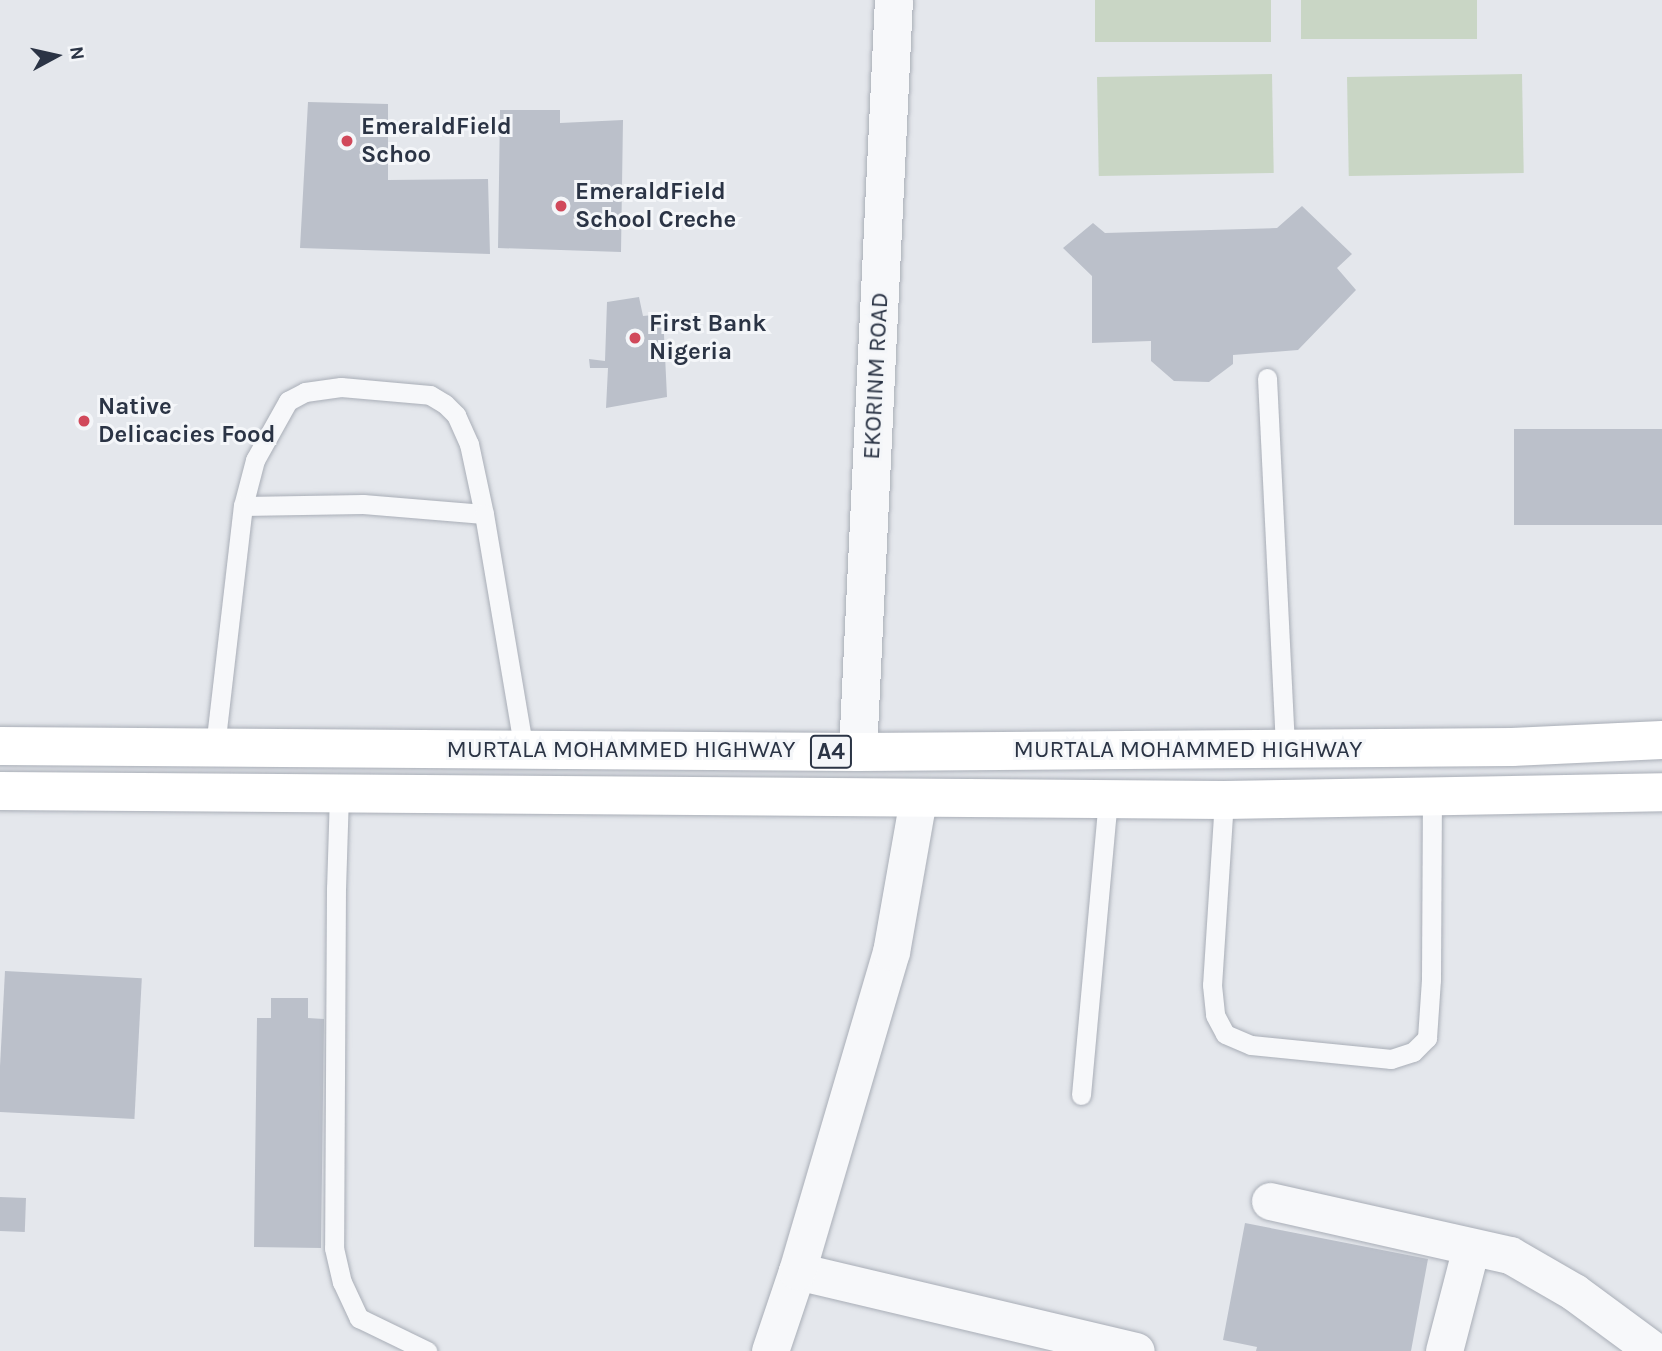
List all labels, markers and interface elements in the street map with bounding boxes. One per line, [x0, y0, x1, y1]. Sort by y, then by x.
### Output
north arrow [21, 21, 91, 91]
text: N [65, 45, 89, 61]
place label: EmeraldField Schoo [361, 113, 512, 169]
marker: EmeraldField Schoo [339, 133, 355, 149]
place label: EmeraldField School Creche [575, 178, 736, 234]
marker: EmeraldField School Creche [553, 198, 569, 214]
street label: EKORINM ROAD [857, 292, 895, 460]
place label: First Bank Nigeria [649, 310, 766, 366]
marker: First Bank Nigeria [627, 330, 643, 346]
place label: Native Delicacies Food [98, 393, 275, 449]
marker: Native Delicacies Food [76, 413, 92, 429]
road number: A4 [808, 732, 854, 772]
street label: MURTALA MOHAMMED HIGHWAY [447, 736, 795, 764]
street label: MURTALA MOHAMMED HIGHWAY [1014, 736, 1362, 764]

